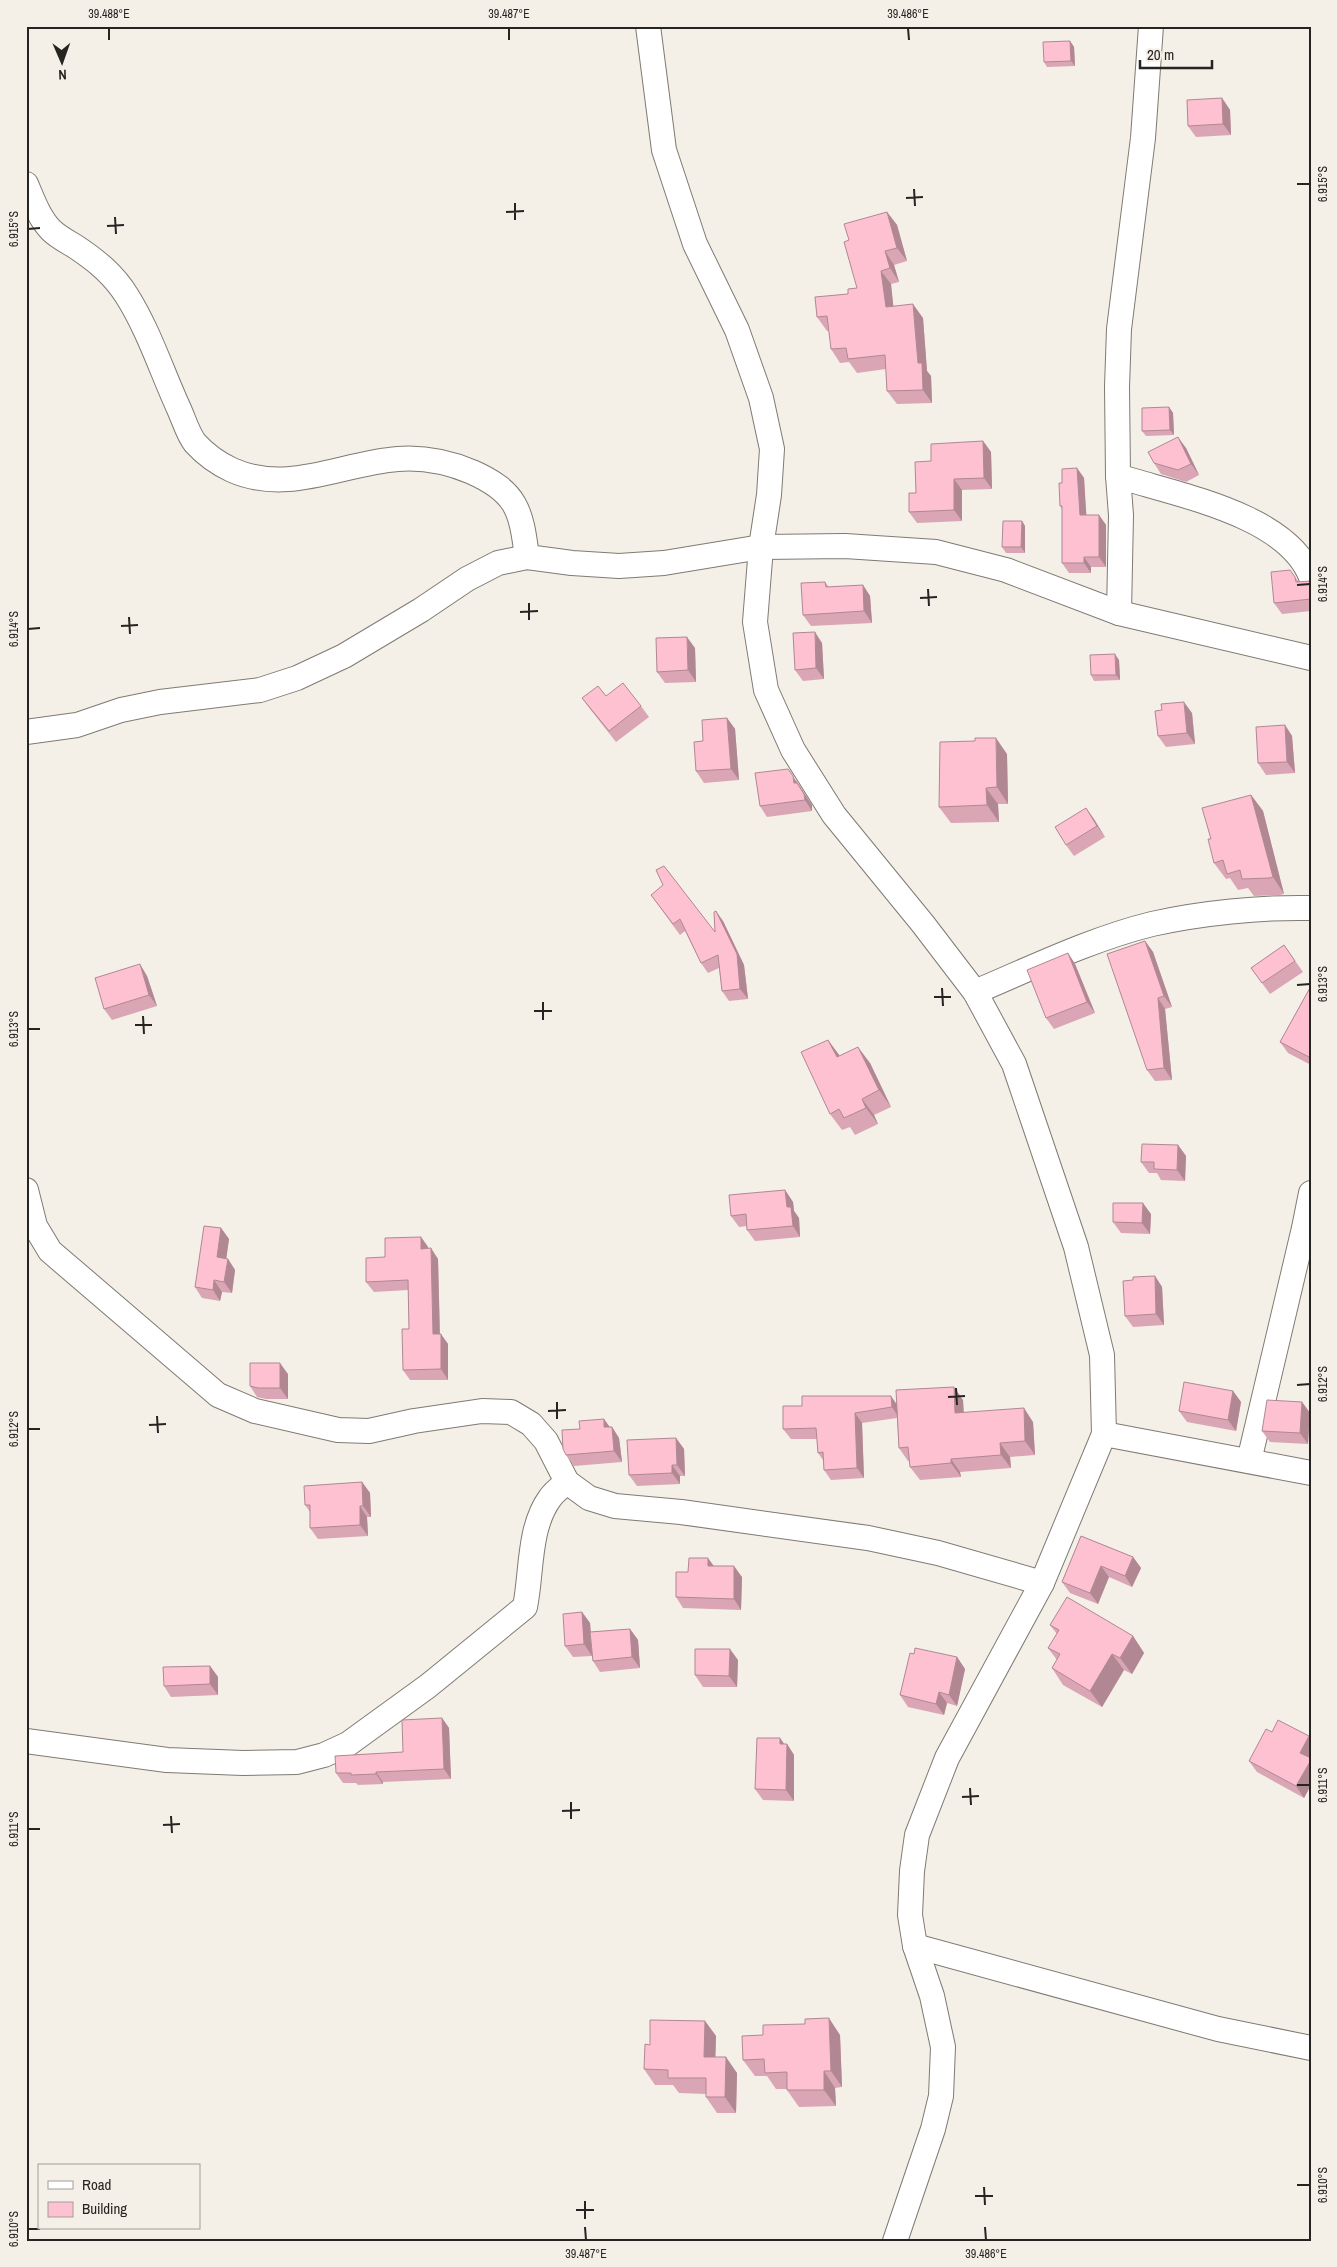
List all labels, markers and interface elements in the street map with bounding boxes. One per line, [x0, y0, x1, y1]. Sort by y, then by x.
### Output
text: 39.488°E [88, 6, 130, 22]
text: 39.487°E [488, 6, 530, 22]
text: 39.486°E [887, 6, 929, 22]
north arrow [38, 38, 88, 88]
scale bar [1140, 38, 1212, 70]
text: 20 m [1147, 44, 1174, 65]
text: N [58, 66, 67, 84]
text: 6.915°S [1315, 166, 1331, 202]
text: 6.915°S [6, 211, 22, 247]
text: 6.914°S [1315, 566, 1331, 602]
text: 6.914°S [6, 611, 22, 647]
text: 6.913°S [1315, 966, 1331, 1002]
text: 6.913°S [6, 1011, 22, 1047]
text: 6.912°S [1315, 1366, 1331, 1402]
text: 6.912°S [6, 1411, 22, 1447]
text: 6.911°S [1315, 1767, 1331, 1803]
text: 6.911°S [6, 1811, 22, 1847]
legend [38, 2164, 200, 2230]
text: 6.910°S [1315, 2167, 1331, 2203]
text: Road [82, 2174, 111, 2195]
text: Building [82, 2198, 127, 2219]
text: 6.910°S [6, 2211, 22, 2247]
text: 39.487°E [565, 2246, 607, 2262]
text: 39.486°E [965, 2246, 1007, 2262]

